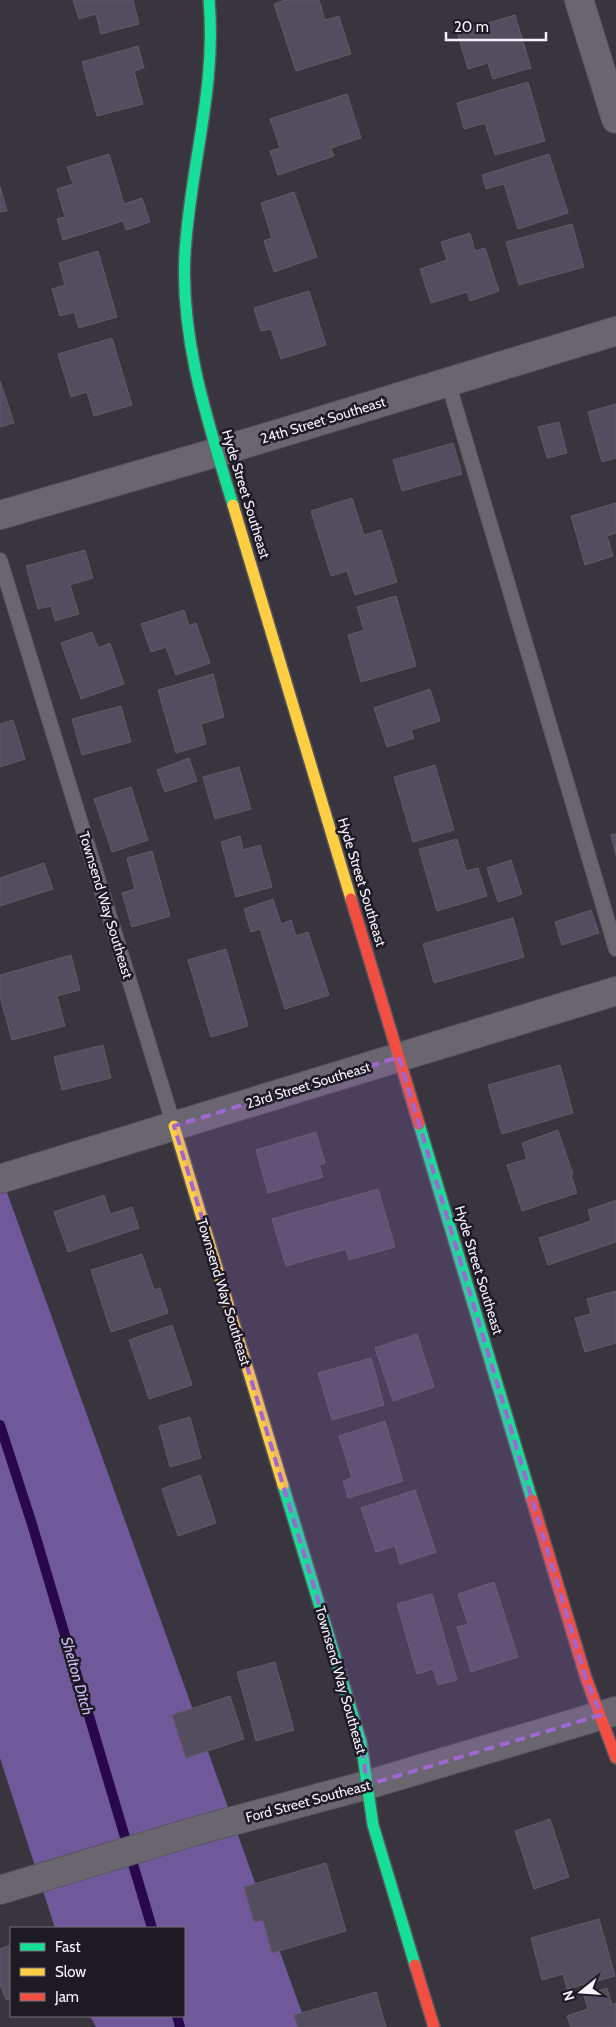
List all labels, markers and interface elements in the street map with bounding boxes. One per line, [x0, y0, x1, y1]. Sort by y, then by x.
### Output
scale bar [446, 10, 546, 42]
text: 20 m [454, 18, 489, 36]
street label: 24th Street Southeast [258, 392, 388, 448]
street label: Hyde Street Southeast [218, 427, 274, 561]
street label: Hyde Street Southeast [334, 815, 390, 949]
street label: Townsend Way Southeast [75, 829, 137, 981]
street label: 23rd Street Southeast [244, 1057, 373, 1112]
street label: Hyde Street Southeast [451, 1203, 507, 1337]
street label: Townsend Way Southeast [193, 1216, 255, 1368]
street label: Townsend Way Southeast [311, 1604, 371, 1756]
water label: Shelton Ditch [57, 1635, 97, 1717]
street label: Ford Street Southeast [244, 1776, 373, 1826]
legend [10, 1927, 185, 2017]
text: Fast [55, 1938, 80, 1956]
text: Slow [55, 1963, 86, 1981]
north arrow [556, 1967, 606, 2017]
text: Jam [54, 1988, 79, 2006]
text: N [559, 1988, 579, 2003]

